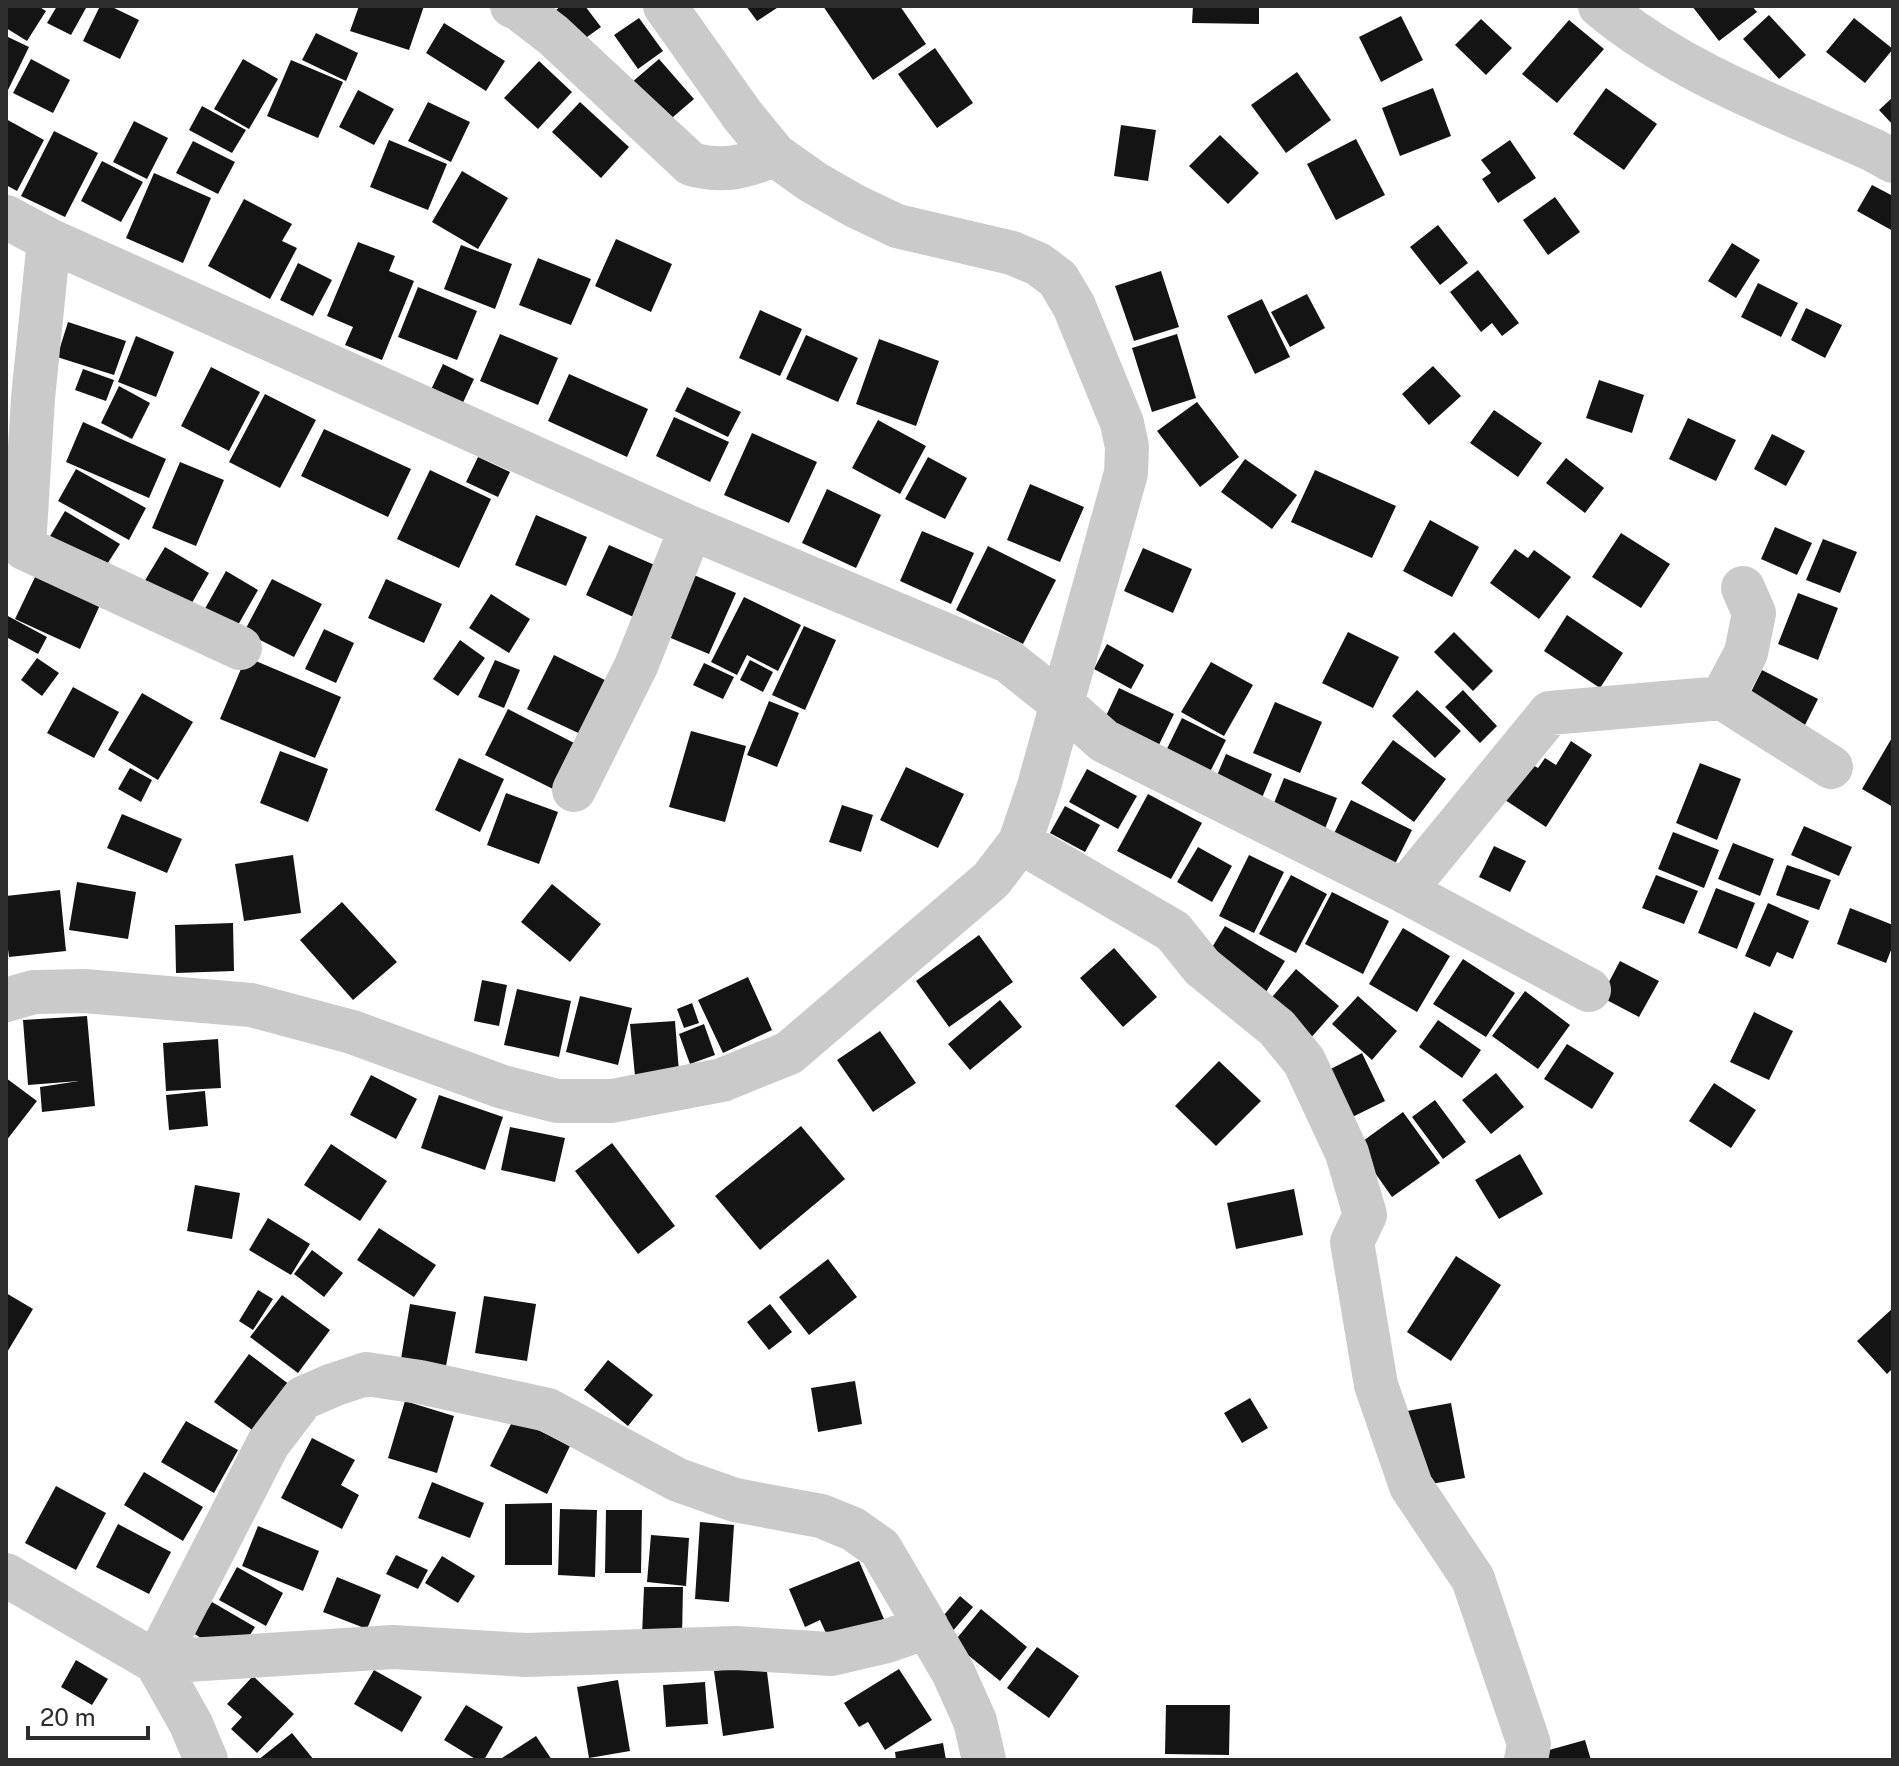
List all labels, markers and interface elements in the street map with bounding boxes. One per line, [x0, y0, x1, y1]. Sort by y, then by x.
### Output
scale bar [28, 1690, 148, 1740]
text: 20 m [40, 1703, 96, 1731]

